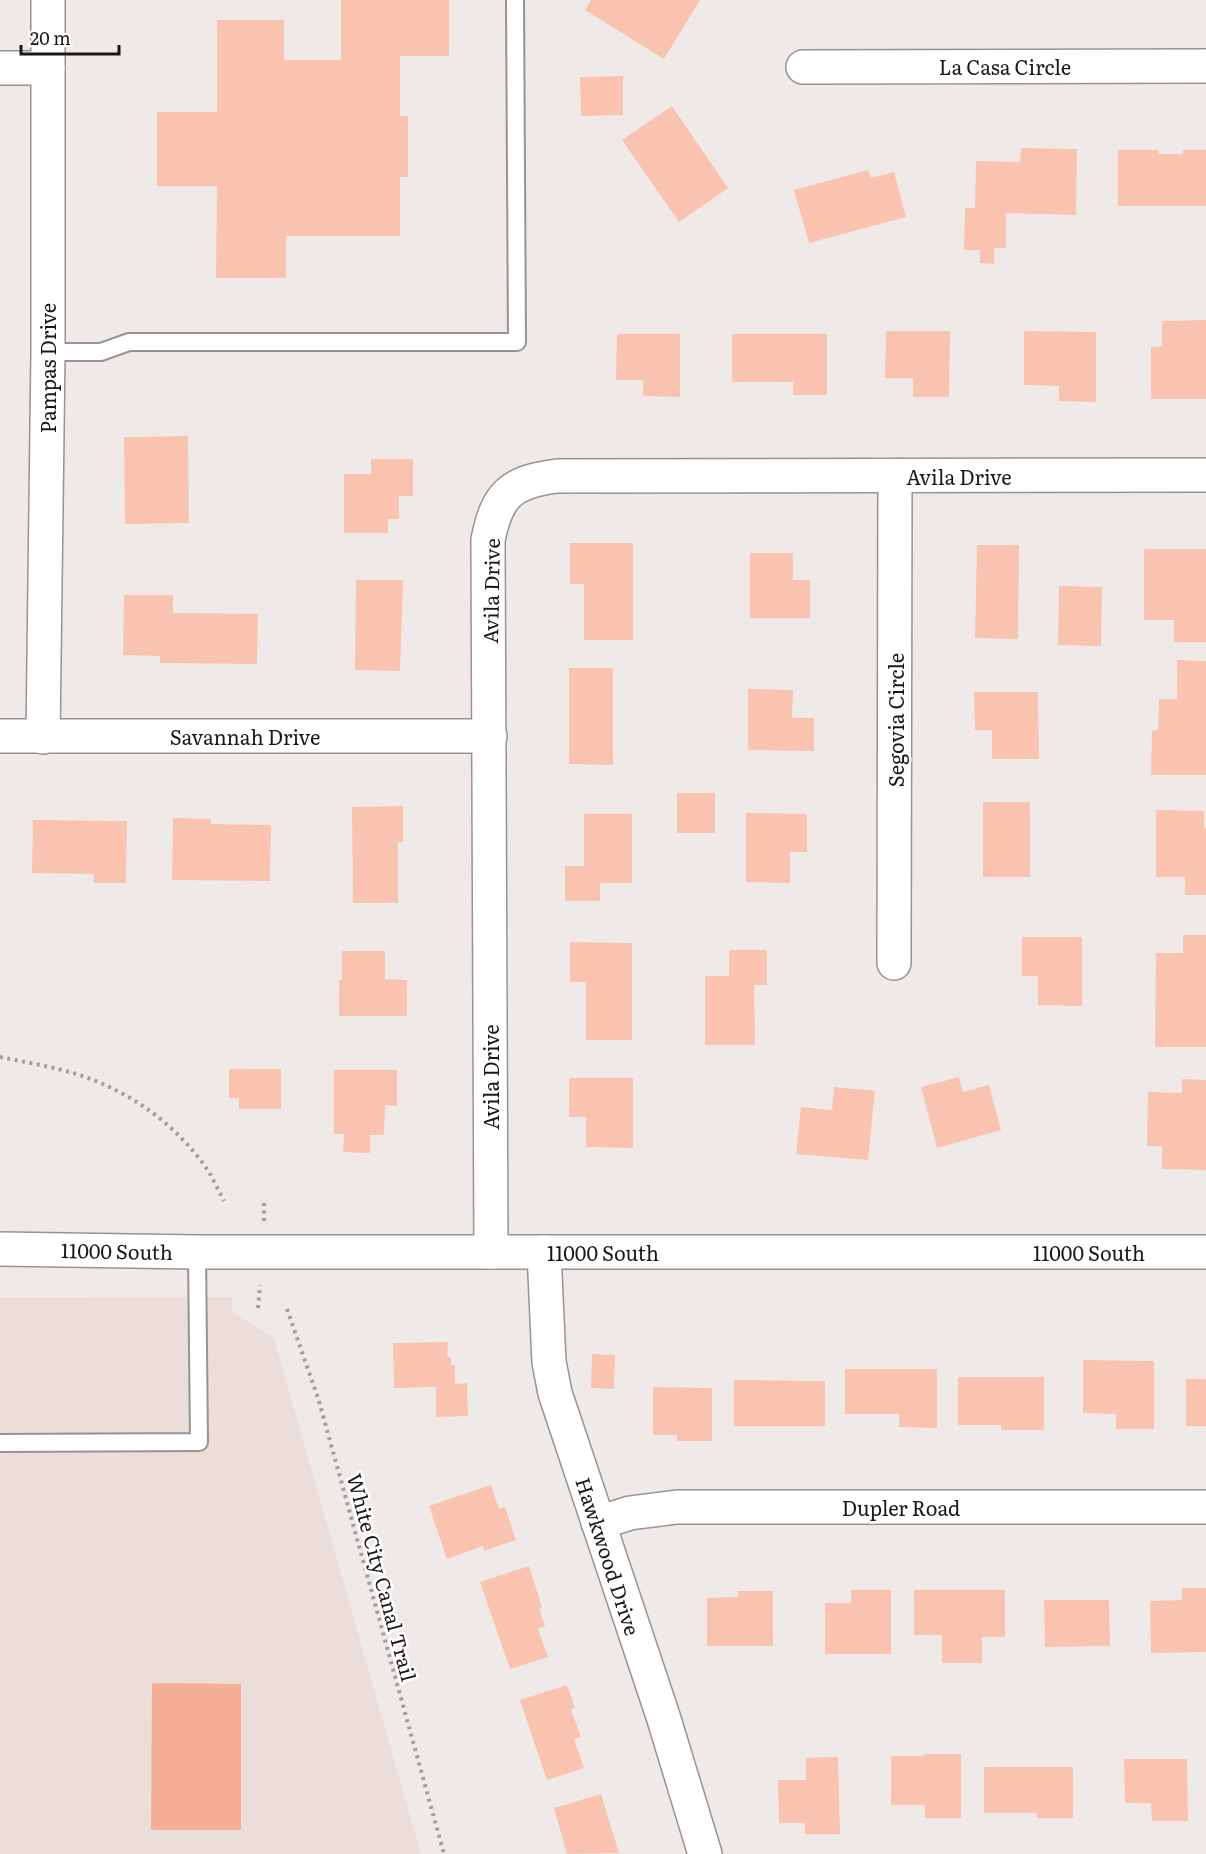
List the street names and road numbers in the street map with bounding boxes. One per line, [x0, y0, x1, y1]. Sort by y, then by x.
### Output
street label: La Casa Circle [939, 51, 1071, 81]
street label: Pampas Drive [32, 303, 62, 433]
street label: Avila Drive [906, 461, 1012, 491]
street label: Avila Drive [474, 538, 506, 644]
street label: Segovia Circle [880, 653, 910, 787]
street label: Savannah Drive [170, 721, 320, 751]
street label: Avila Drive [475, 1024, 505, 1130]
street label: 11000 South [61, 1234, 173, 1266]
street label: 11000 South [547, 1237, 659, 1267]
street label: 11000 South [1033, 1237, 1145, 1267]
street label: White City Canal Trail [341, 1470, 425, 1685]
street label: Hawkwood Drive [569, 1473, 649, 1639]
street label: Dupler Road [842, 1492, 960, 1522]

